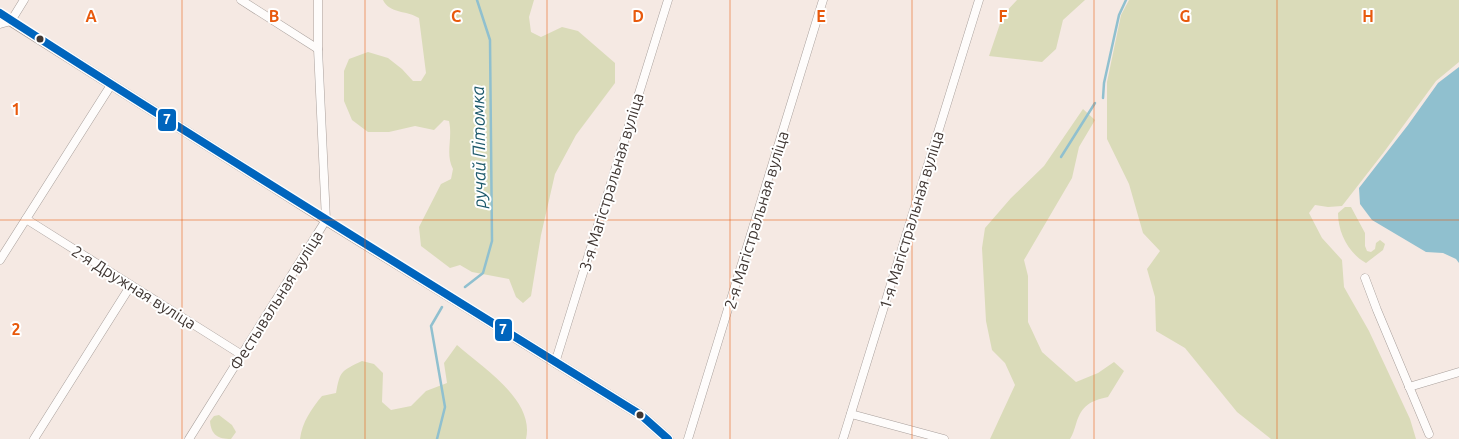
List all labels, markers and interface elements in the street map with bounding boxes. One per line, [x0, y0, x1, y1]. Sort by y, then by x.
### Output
text: A [85, 7, 97, 25]
text: B [269, 7, 279, 25]
text: C [451, 7, 461, 25]
text: D [632, 7, 644, 25]
text: E [816, 7, 826, 25]
text: F [999, 7, 1008, 25]
text: G [1179, 7, 1191, 25]
text: H [1362, 7, 1374, 25]
unlabelled marker [35, 34, 45, 44]
water label: ручай Пітомка [467, 85, 489, 209]
street label: 3-я Магістральная вуліца [575, 91, 647, 273]
text: 1 [11, 100, 21, 118]
line badge: 7 [157, 108, 177, 132]
text: 7 [163, 111, 171, 127]
street label: 2-я Магістральная вуліца [720, 129, 792, 311]
street label: 1-я Магістральная вуліца [875, 129, 947, 311]
street label: Фестывальная вуліца [226, 227, 326, 373]
street label: 2-я Дружная вуліца [69, 241, 199, 333]
line badge: 7 [494, 318, 513, 342]
text: 2 [11, 320, 21, 338]
text: 7 [499, 321, 507, 337]
unlabelled marker [635, 410, 645, 420]

